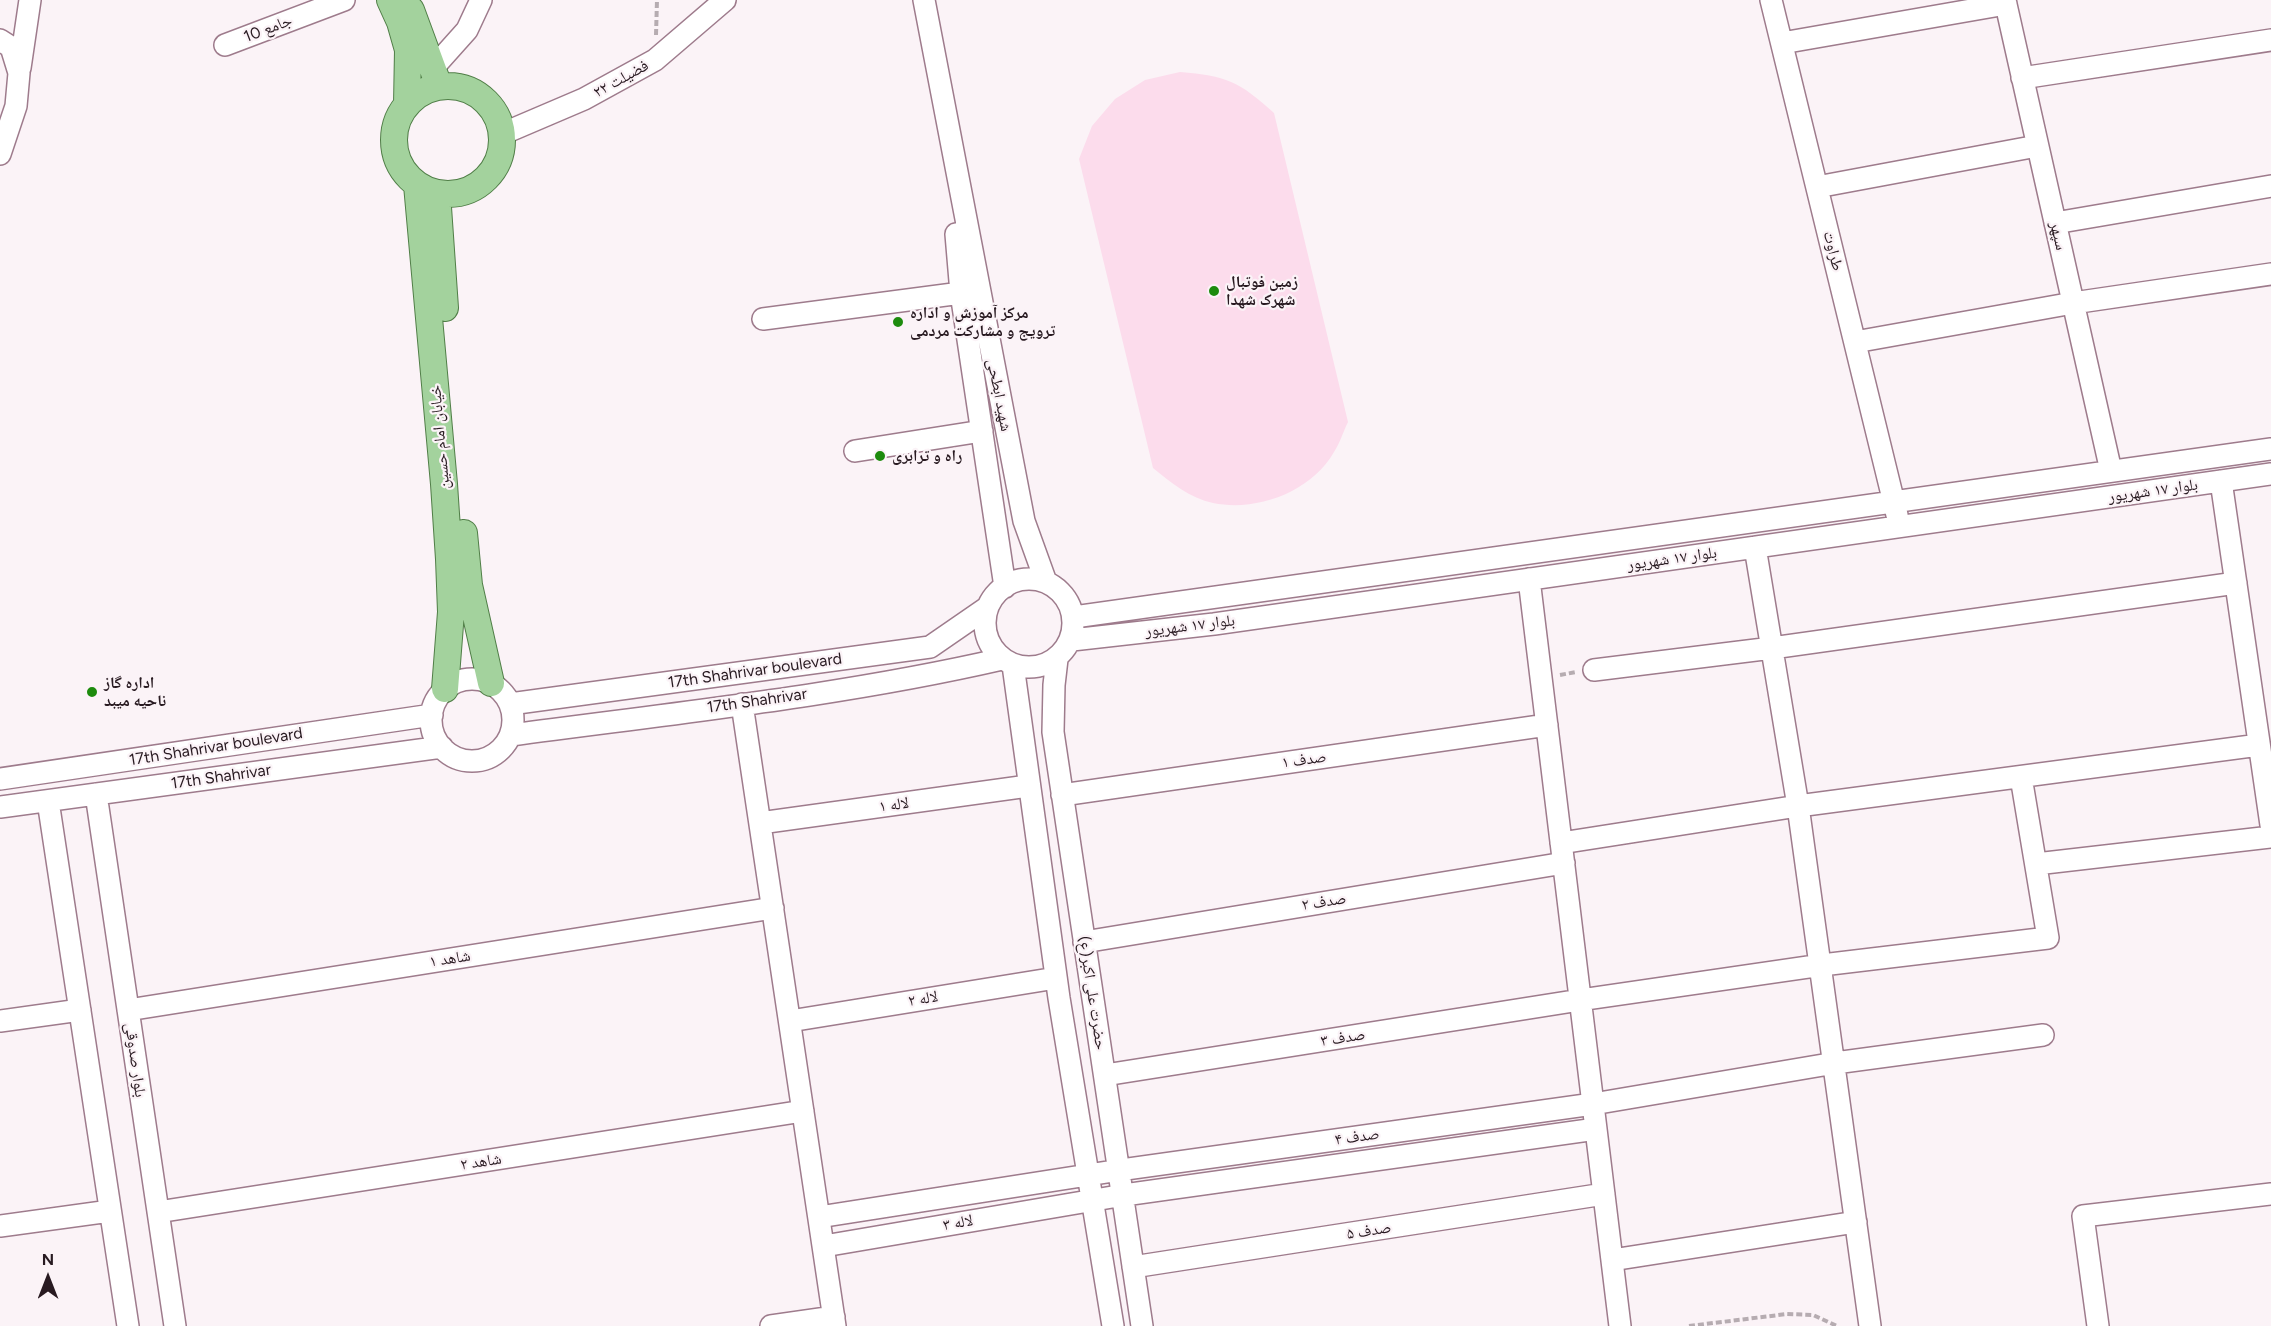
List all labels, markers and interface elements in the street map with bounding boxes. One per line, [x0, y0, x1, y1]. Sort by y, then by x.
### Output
street label: جامع 10 [241, 11, 295, 47]
street label: فضیلت ۲۲ [590, 56, 652, 102]
street label: سپهر [2045, 220, 2071, 252]
street label: طراوت [1819, 229, 1847, 273]
place label: زمین فوتبال شهرک شهدا [1226, 272, 1298, 310]
marker: زمین فوتبال شهرک شهدا [1207, 284, 1221, 298]
place label: مرکز آموزش و اداره ترویج و مشارکت مردمی [910, 303, 1055, 341]
marker: مرکز آموزش و اداره ترویج و مشارکت مردمی [891, 315, 905, 329]
street label: شهید ابطحی [983, 357, 1015, 433]
street label: خیابان امام حسین [426, 384, 454, 490]
place label: راه و ترابری [892, 446, 962, 466]
marker: راه و ترابری [873, 449, 887, 463]
street label: بلوار ۱۷ شهریور [2107, 475, 2199, 507]
street label: بلوار ۱۷ شهریور [1626, 543, 1718, 575]
street label: بلوار ۱۷ شهریور [1144, 611, 1236, 641]
street label: 17th Shahrivar boulevard [667, 649, 843, 693]
place label: اداره گاز ناحیه میبد [104, 673, 166, 711]
street label: 17th Shahrivar [706, 684, 808, 718]
marker: اداره گاز ناحیه میبد [85, 685, 99, 699]
street label: 17th Shahrivar boulevard [128, 724, 304, 770]
street label: صدف ۱ [1280, 747, 1328, 773]
street label: 17th Shahrivar [170, 760, 272, 794]
street label: لاله ۱ [878, 793, 910, 817]
street label: صدف ۲ [1300, 889, 1348, 915]
street label: حضرت علی اکبر(ع) [1074, 935, 1110, 1051]
street label: شاهد ۱ [428, 946, 472, 972]
street label: لاله ۲ [907, 987, 939, 1011]
street label: بلوار صدوقی [120, 1021, 150, 1099]
street label: صدف ۳ [1319, 1025, 1367, 1051]
street label: صدف ۴ [1333, 1124, 1381, 1150]
street label: شاهد ۲ [459, 1149, 503, 1175]
street label: لاله ۳ [942, 1211, 974, 1235]
street label: صدف ۵ [1345, 1218, 1393, 1244]
north arrow [18, 1248, 78, 1308]
text: N [42, 1250, 54, 1269]

